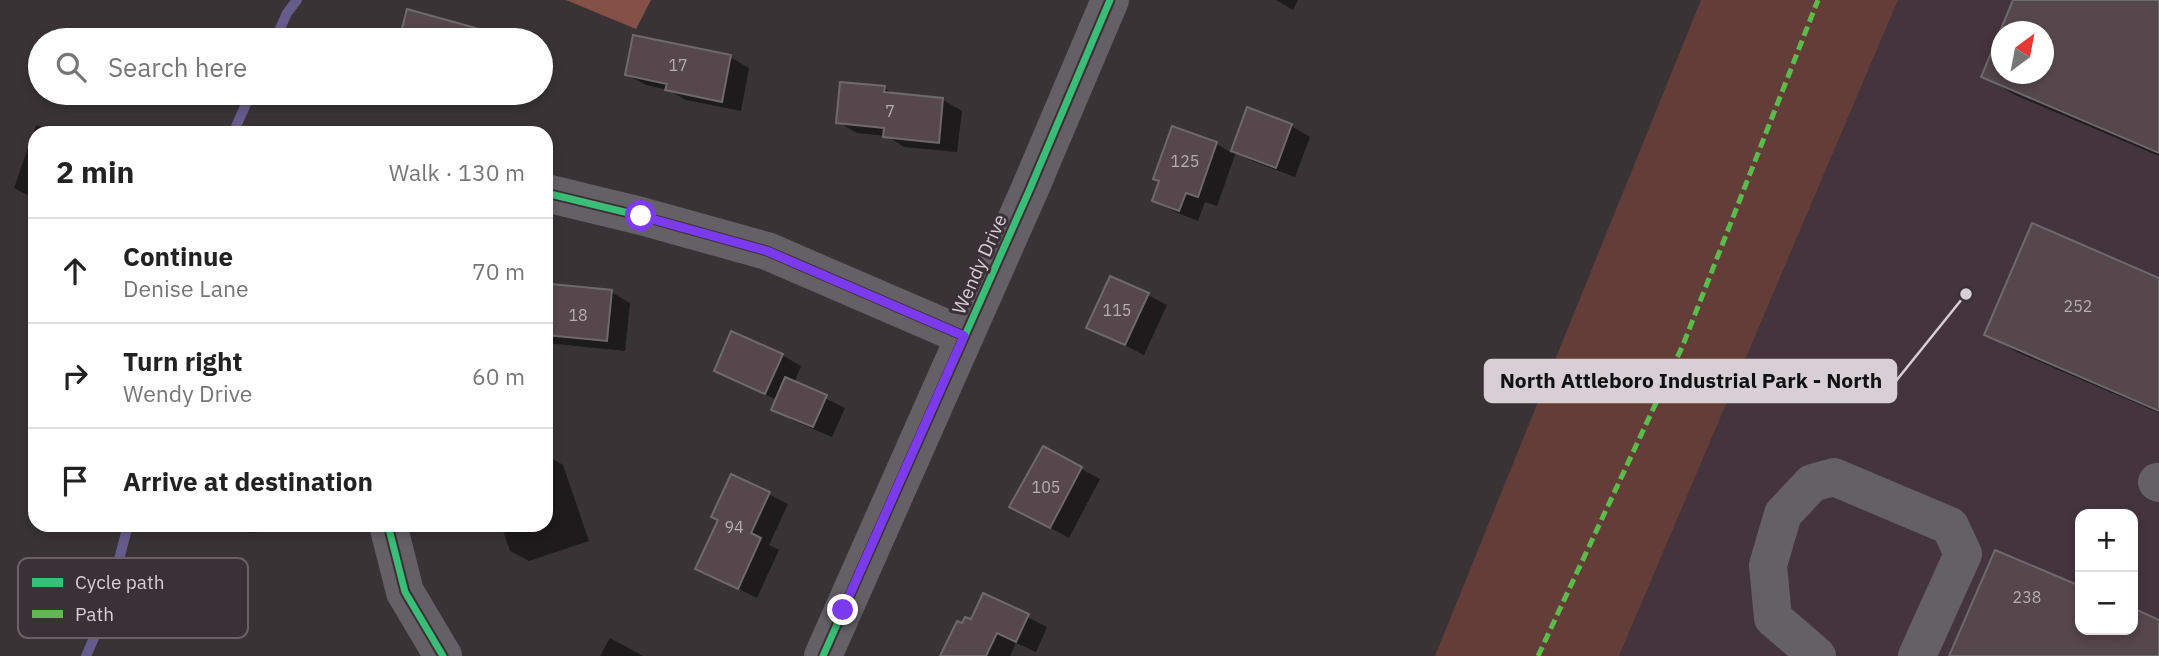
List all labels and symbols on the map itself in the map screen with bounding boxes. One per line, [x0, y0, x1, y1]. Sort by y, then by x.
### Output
north arrow [1991, 21, 2054, 84]
house number: 17 [668, 55, 688, 75]
house number: 7 [885, 101, 895, 121]
house number: 125 [1171, 151, 1199, 171]
route start [625, 200, 656, 231]
street label: Wendy Drive [946, 210, 1012, 318]
house number: 252 [2064, 296, 2092, 316]
house number: 115 [1103, 300, 1131, 320]
house number: 18 [568, 305, 588, 325]
callout: North Attleboro Industrial Park - North [1485, 360, 1896, 402]
text: North Attleboro Industrial Park - North [1500, 366, 1882, 394]
house number: 105 [1032, 477, 1060, 497]
house number: 94 [724, 517, 744, 537]
legend [18, 558, 248, 638]
text: Cycle path [75, 570, 164, 594]
house number: 238 [2013, 587, 2041, 607]
route end [827, 594, 858, 625]
text: Path [75, 602, 114, 626]

